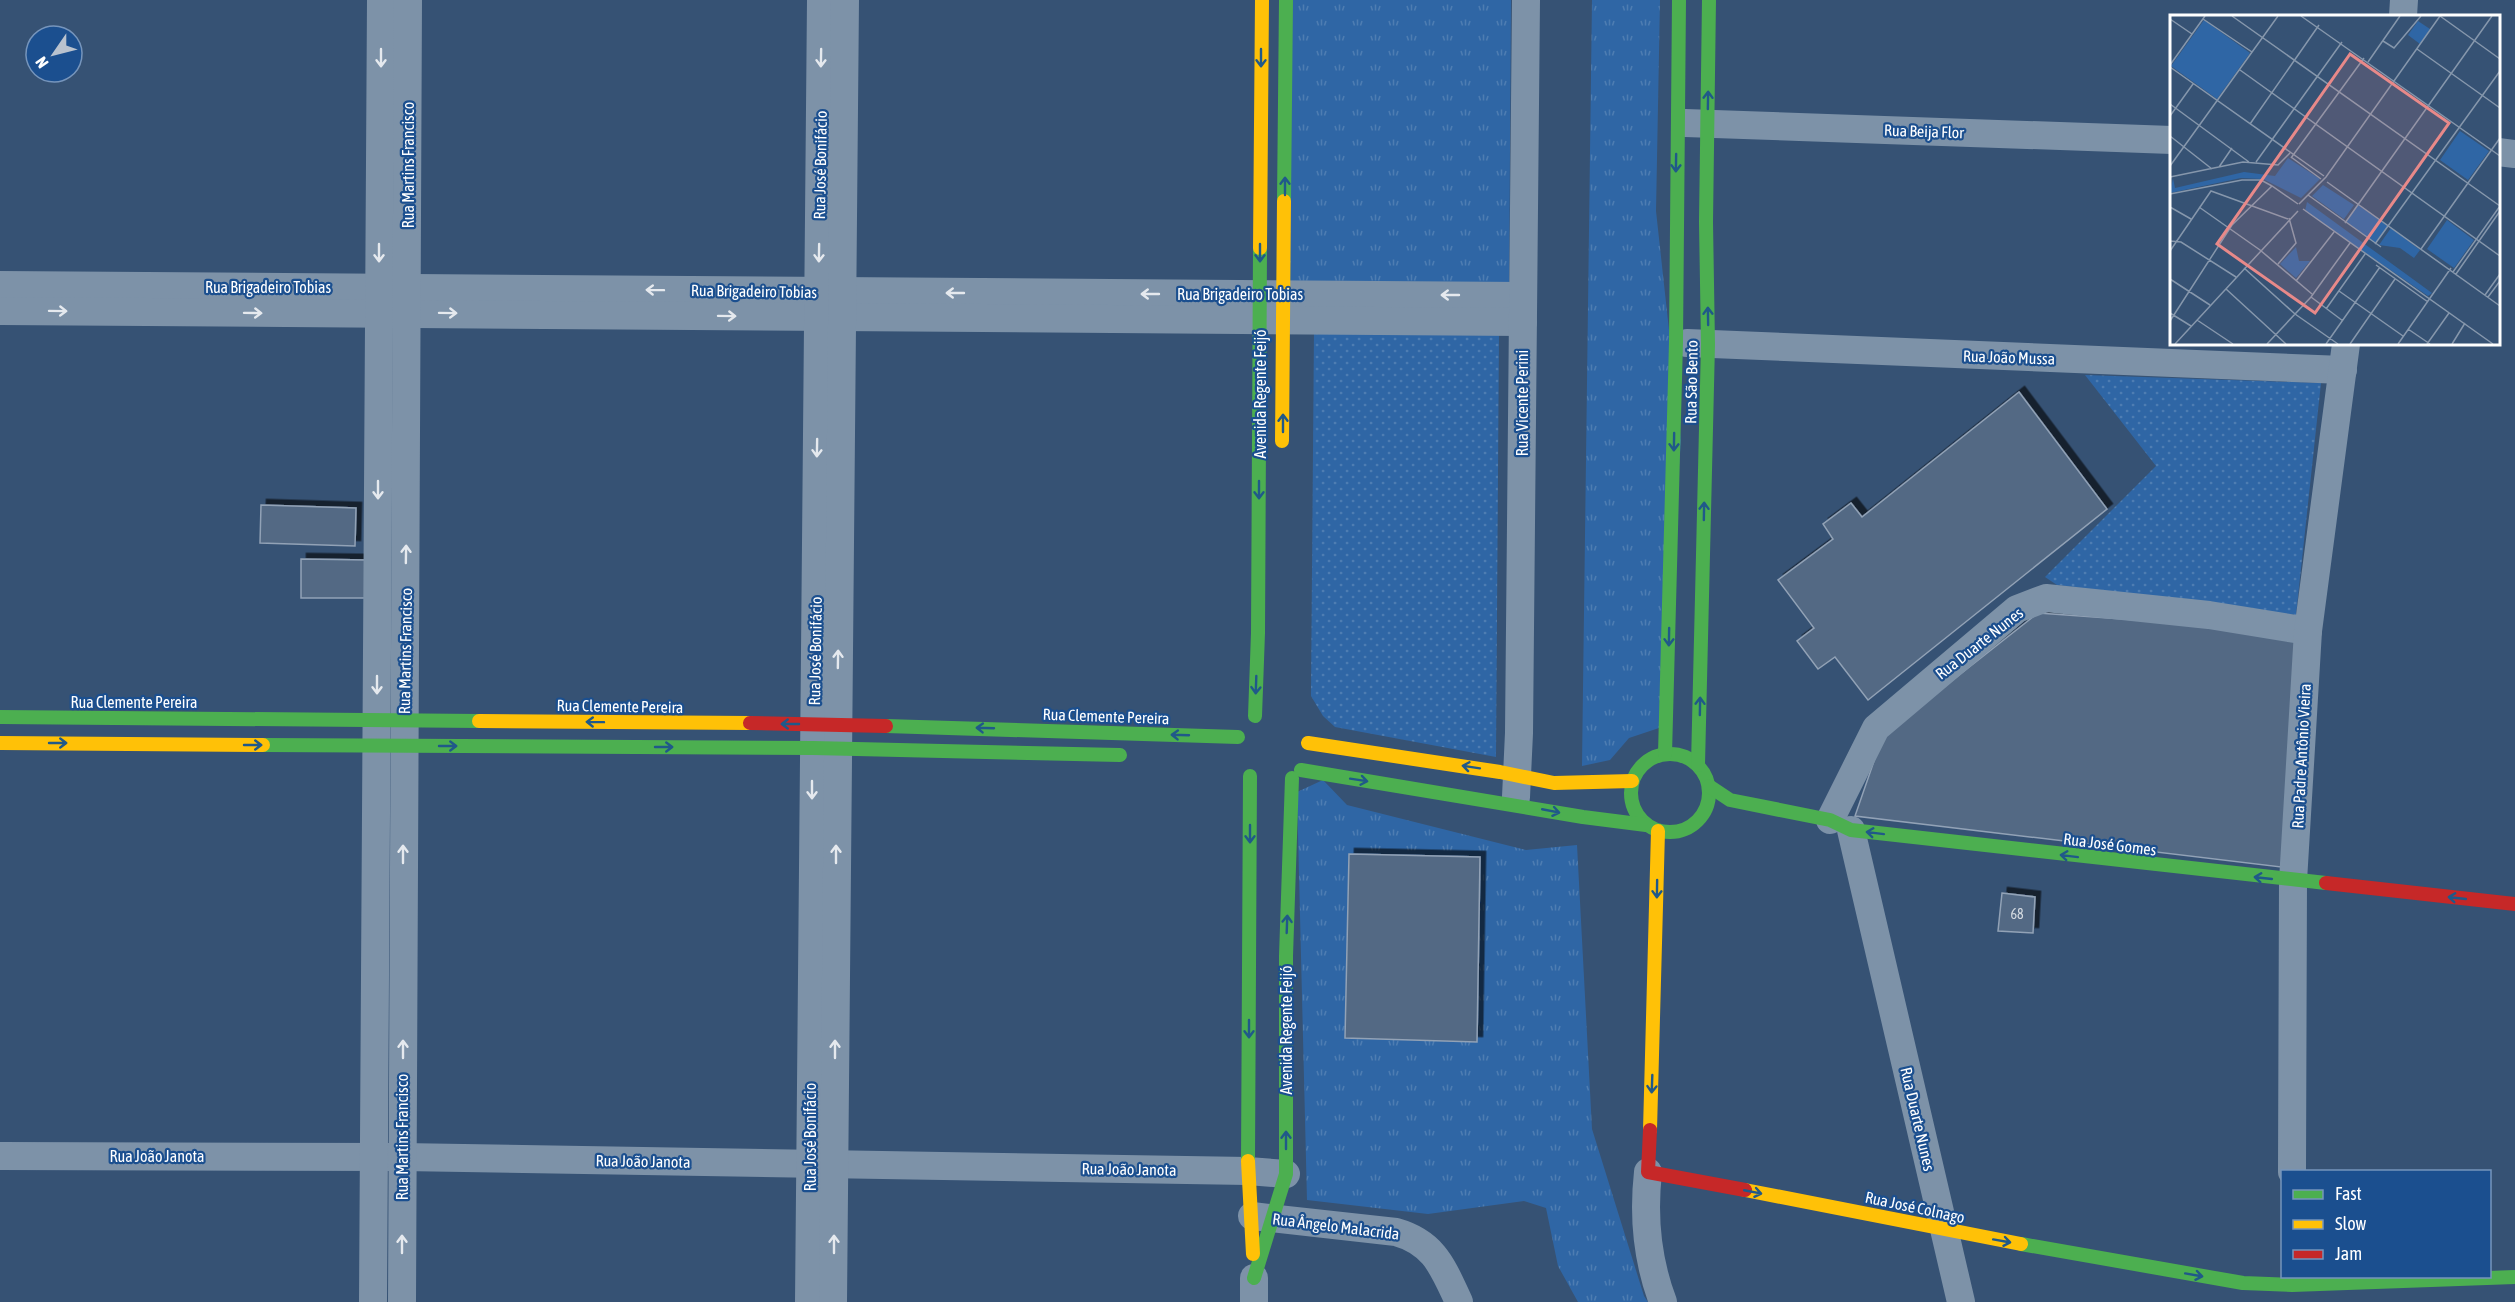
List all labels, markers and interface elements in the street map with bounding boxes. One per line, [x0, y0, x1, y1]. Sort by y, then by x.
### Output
inset map [2170, 15, 2500, 345]
north arrow [24, 24, 84, 84]
one-way arrow [375, 48, 387, 68]
one-way arrow [815, 48, 827, 68]
one-way arrow [1255, 48, 1267, 68]
text: N [32, 54, 52, 72]
one-way arrow [1702, 91, 1713, 111]
street label: Rua Martins Francisco [399, 102, 417, 228]
street label: Rua José Bonifácio [810, 111, 830, 219]
street label: Rua Beija Flor [1884, 121, 1965, 142]
one-way arrow [1671, 153, 1682, 173]
one-way arrow [1279, 176, 1290, 196]
one-way arrow [374, 243, 385, 263]
one-way arrow [813, 243, 825, 263]
one-way arrow [1254, 243, 1266, 263]
street label: Rua Brigadeiro Tobias [205, 278, 331, 297]
street label: Rua Brigadeiro Tobias [691, 281, 818, 302]
one-way arrow [646, 284, 666, 296]
street label: Rua Brigadeiro Tobias [1177, 285, 1303, 304]
one-way arrow [946, 287, 966, 298]
one-way arrow [1141, 288, 1161, 299]
one-way arrow [1441, 289, 1461, 301]
one-way arrow [48, 305, 68, 317]
one-way arrow [243, 307, 263, 319]
one-way arrow [438, 307, 458, 319]
one-way arrow [1702, 307, 1713, 327]
one-way arrow [717, 310, 737, 322]
street label: Avenida Regente Feijó [1251, 329, 1270, 459]
street label: Rua São Bento [1681, 340, 1701, 424]
street label: Rua João Mussa [1963, 346, 2055, 368]
street label: Rua Vicente Perini [1513, 350, 1531, 456]
one-way arrow [1277, 413, 1288, 433]
one-way arrow [1668, 432, 1679, 452]
one-way arrow [811, 438, 823, 458]
one-way arrow [372, 480, 384, 500]
one-way arrow [1253, 480, 1265, 500]
one-way arrow [1699, 502, 1710, 522]
one-way arrow [400, 544, 412, 564]
street label: Rua Martins Francisco [395, 588, 415, 714]
street label: Rua José Bonifácio [805, 597, 825, 705]
street label: Rua Duarte Nunes [1932, 603, 2026, 683]
one-way arrow [1664, 627, 1675, 647]
one-way arrow [833, 649, 844, 669]
one-way arrow [371, 675, 382, 695]
one-way arrow [1251, 675, 1262, 695]
street label: Rua Padre Antônio Vieira [2288, 683, 2314, 829]
street label: Rua Clemente Pereira [71, 693, 197, 711]
street label: Rua Clemente Pereira [556, 696, 684, 716]
one-way arrow [1694, 697, 1705, 717]
street label: Rua Clemente Pereira [1042, 705, 1170, 727]
one-way arrow [586, 716, 606, 728]
one-way arrow [781, 718, 801, 730]
one-way arrow [976, 722, 996, 733]
one-way arrow [1171, 729, 1191, 741]
one-way arrow [48, 738, 68, 749]
one-way arrow [243, 739, 263, 751]
one-way arrow [438, 740, 458, 752]
one-way arrow [654, 741, 674, 753]
one-way arrow [1461, 762, 1481, 773]
one-way arrow [1348, 774, 1368, 785]
one-way arrow [806, 780, 818, 800]
one-way arrow [1541, 806, 1561, 817]
one-way arrow [1244, 824, 1256, 844]
one-way arrow [1866, 827, 1886, 838]
street label: Rua José Gomes [2062, 829, 2158, 859]
one-way arrow [397, 844, 409, 864]
one-way arrow [830, 844, 842, 864]
one-way arrow [2060, 850, 2080, 861]
one-way arrow [2253, 872, 2273, 883]
one-way arrow [1651, 879, 1663, 899]
one-way arrow [2447, 892, 2467, 903]
house number: 68 [2010, 906, 2024, 922]
one-way arrow [1281, 915, 1293, 935]
street label: Avenida Regente Feijó [1277, 965, 1296, 1095]
one-way arrow [1243, 1019, 1255, 1039]
one-way arrow [397, 1039, 409, 1059]
one-way arrow [829, 1039, 841, 1059]
street label: Rua Duarte Nunes [1897, 1065, 1939, 1173]
street label: Rua Martins Francisco [393, 1074, 411, 1200]
one-way arrow [1646, 1074, 1657, 1094]
street label: Rua José Bonifácio [801, 1083, 819, 1191]
one-way arrow [1280, 1131, 1292, 1151]
street label: Rua João Janota [109, 1147, 205, 1165]
street label: Rua João Janota [595, 1151, 691, 1171]
street label: Rua João Janota [1081, 1159, 1177, 1179]
legend [2281, 1170, 2491, 1278]
text: Fast [2335, 1183, 2362, 1204]
one-way arrow [1743, 1187, 1763, 1198]
street label: Rua José Colnago [1863, 1188, 1966, 1227]
street label: Rua Ângelo Malacrida [1271, 1209, 1401, 1244]
text: Slow [2335, 1213, 2366, 1234]
one-way arrow [396, 1234, 408, 1254]
one-way arrow [828, 1234, 840, 1254]
one-way arrow [1991, 1236, 2011, 1247]
text: Jam [2335, 1243, 2362, 1264]
one-way arrow [2183, 1270, 2203, 1281]

